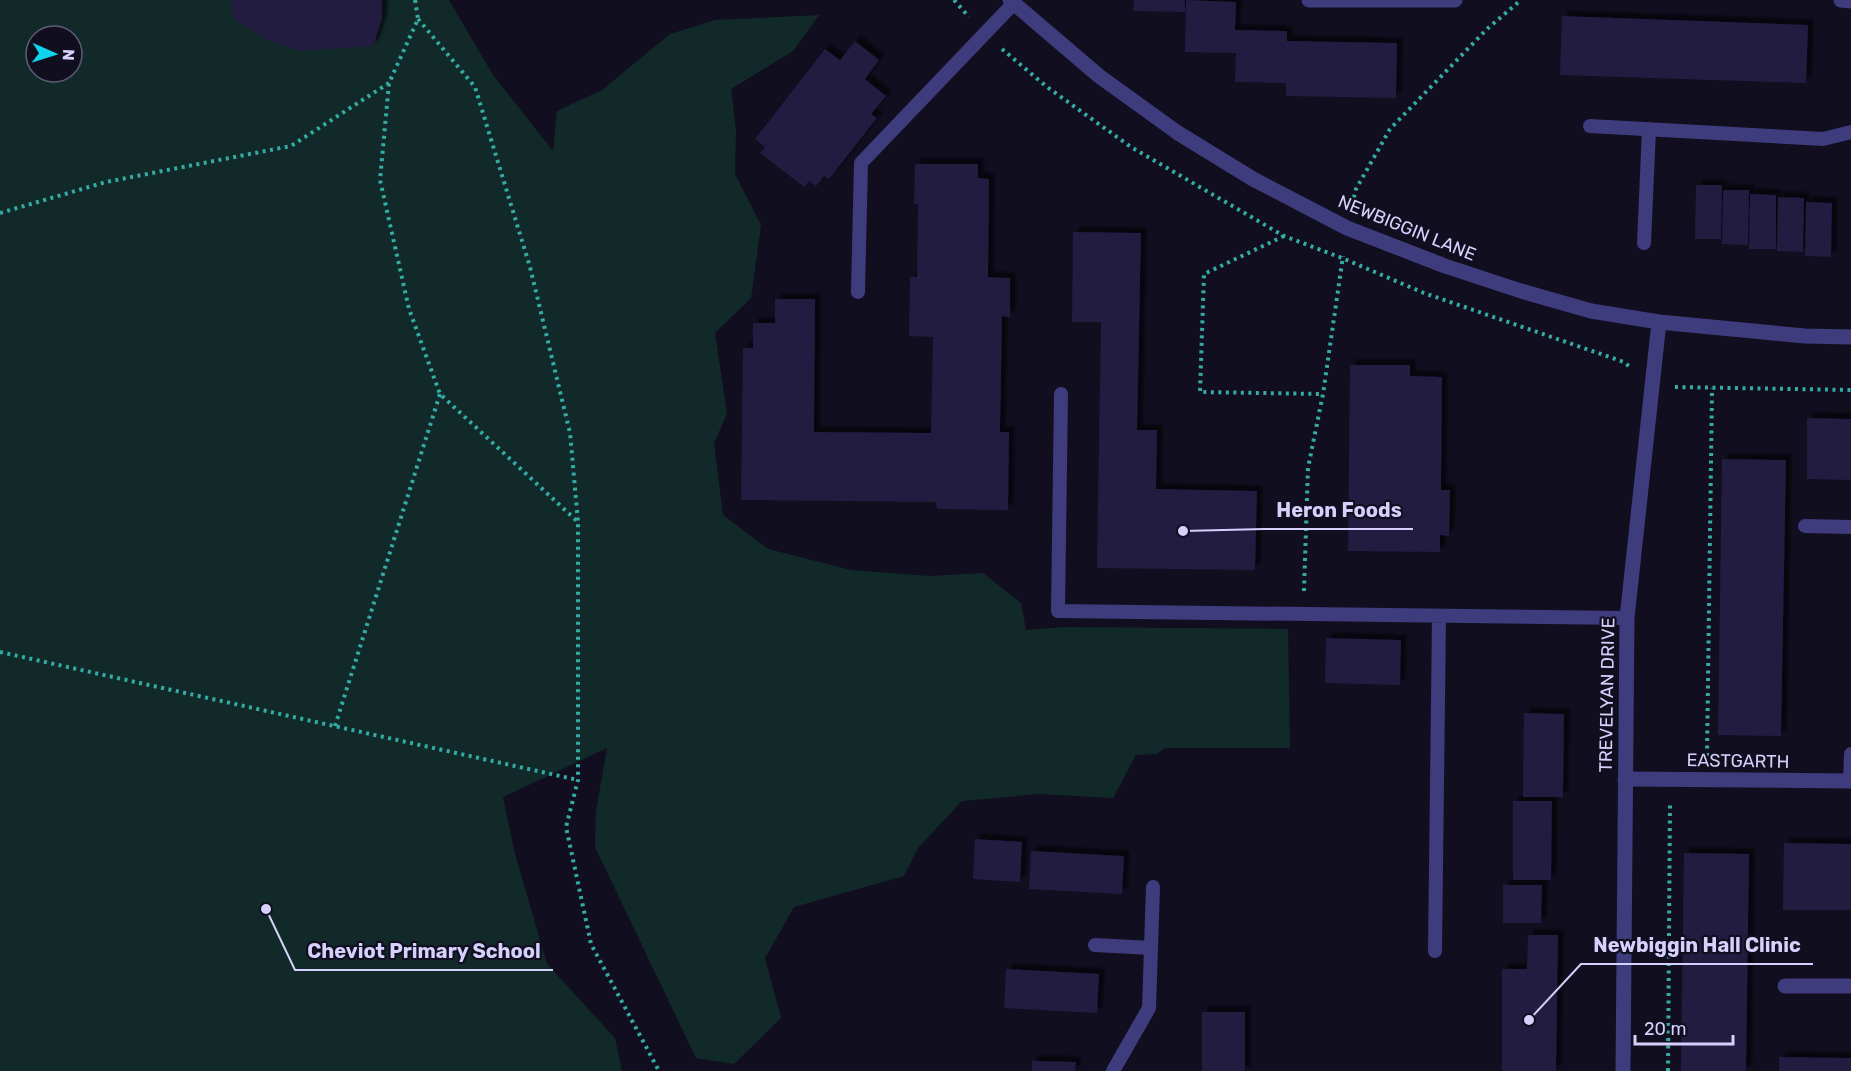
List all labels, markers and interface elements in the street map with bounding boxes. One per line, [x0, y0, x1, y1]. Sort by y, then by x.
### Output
north arrow [24, 24, 84, 84]
text: N [59, 49, 78, 61]
street label: NEWBIGGIN LANE [1335, 190, 1479, 266]
callout: Heron Foods [1264, 491, 1413, 529]
text: Heron Foods [1276, 498, 1402, 522]
street label: TREVELYAN DRIVE [1595, 617, 1619, 773]
street label: EASTGARTH [1686, 749, 1790, 773]
callout: Newbiggin Hall Clinic [1581, 926, 1813, 964]
callout: Cheviot Primary School [295, 932, 553, 970]
text: Newbiggin Hall Clinic [1593, 933, 1801, 957]
text: Cheviot Primary School [307, 939, 541, 963]
scale bar [1635, 1008, 1732, 1046]
text: 20 m [1644, 1018, 1686, 1040]

